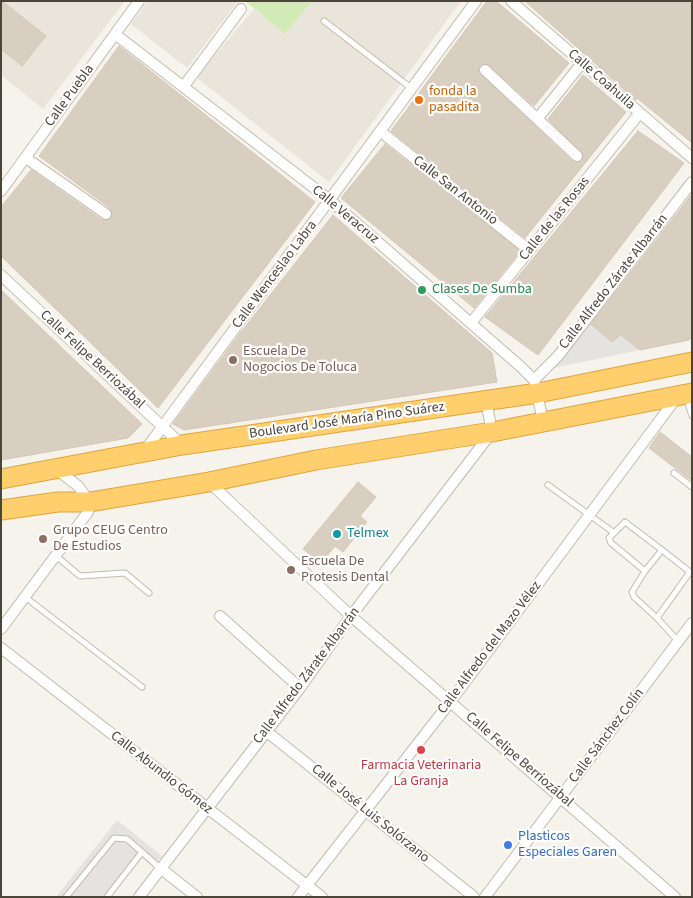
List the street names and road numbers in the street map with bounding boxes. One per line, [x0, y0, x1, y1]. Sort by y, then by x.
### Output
street label: Calle Coahuila [564, 46, 638, 114]
street label: Calle Puebla [42, 62, 98, 130]
street label: Calle San Antonio [409, 153, 501, 229]
street label: Calle de las Rosas [516, 174, 594, 264]
street label: Calle Veracruz [308, 182, 382, 248]
street label: Calle Alfredo Zárate Albarrán [556, 211, 672, 353]
street label: Calle Wenceslao Labra [229, 218, 321, 332]
street label: Calle Felipe Berriozábal [36, 307, 148, 413]
street label: Boulevard José María Pino Suárez [248, 399, 446, 443]
street label: Calle Alfredo del Mazo Vélez [435, 578, 545, 718]
street label: Calle Alfredo Zárate Albarrán [250, 604, 364, 748]
street label: Calle Sánchez Colín [566, 685, 648, 787]
street label: Calle Felipe Berriozábal [462, 709, 576, 811]
street label: Calle Abundio Gómez [107, 728, 215, 818]
street label: Calle José Luis Solórzano [308, 761, 432, 867]

